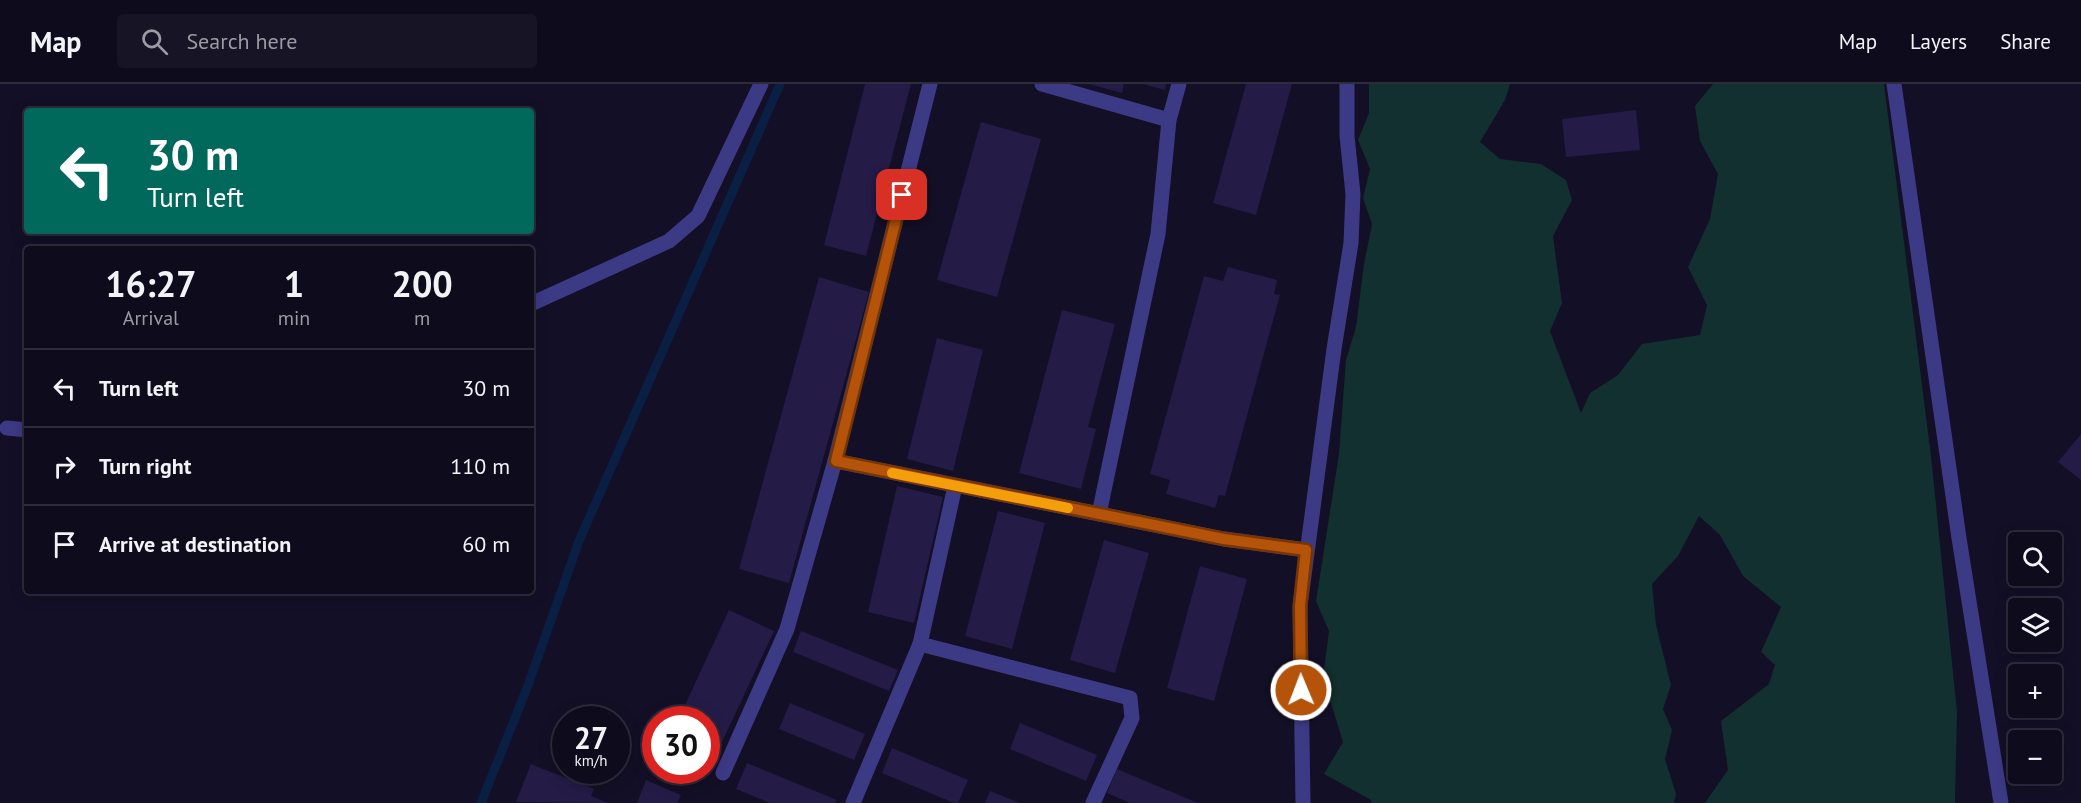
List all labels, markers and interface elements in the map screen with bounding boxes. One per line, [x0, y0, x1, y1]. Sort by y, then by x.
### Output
search box [117, 14, 537, 68]
text: Map [30, 23, 81, 60]
icon: search [138, 25, 171, 58]
text: Search here [186, 27, 297, 55]
text: Map [1839, 28, 1877, 55]
text: Layers [1910, 28, 1967, 55]
text: Share [2000, 28, 2051, 55]
text: 30 m [147, 127, 239, 182]
icon: left [48, 132, 126, 210]
pin [876, 169, 927, 220]
icon: arrive [885, 178, 918, 211]
text: Turn left [147, 180, 244, 214]
text: 16:27 [105, 260, 197, 307]
text: 1 [284, 260, 304, 307]
text: 200 [392, 260, 453, 307]
text: Arrival [123, 305, 179, 331]
text: min [278, 305, 310, 331]
text: m [414, 305, 430, 331]
icon: left [48, 372, 81, 405]
text: Turn left [99, 374, 179, 402]
text: 30 m [462, 374, 510, 402]
icon: right [48, 450, 81, 483]
text: Turn right [99, 452, 191, 480]
text: 110 m [450, 452, 510, 480]
icon: arrive [48, 528, 81, 561]
text: Arrive at destination [99, 530, 291, 558]
text: 60 m [462, 530, 510, 558]
map controls [2008, 532, 2062, 784]
button: search [2008, 532, 2062, 586]
button: layers [2008, 598, 2062, 652]
position arrow [1269, 658, 1333, 722]
button: + [2008, 664, 2062, 718]
speed limit sign: 30 [642, 706, 720, 784]
text: 27 [574, 718, 608, 757]
button: − [2008, 730, 2062, 784]
text: km/h [575, 751, 607, 770]

